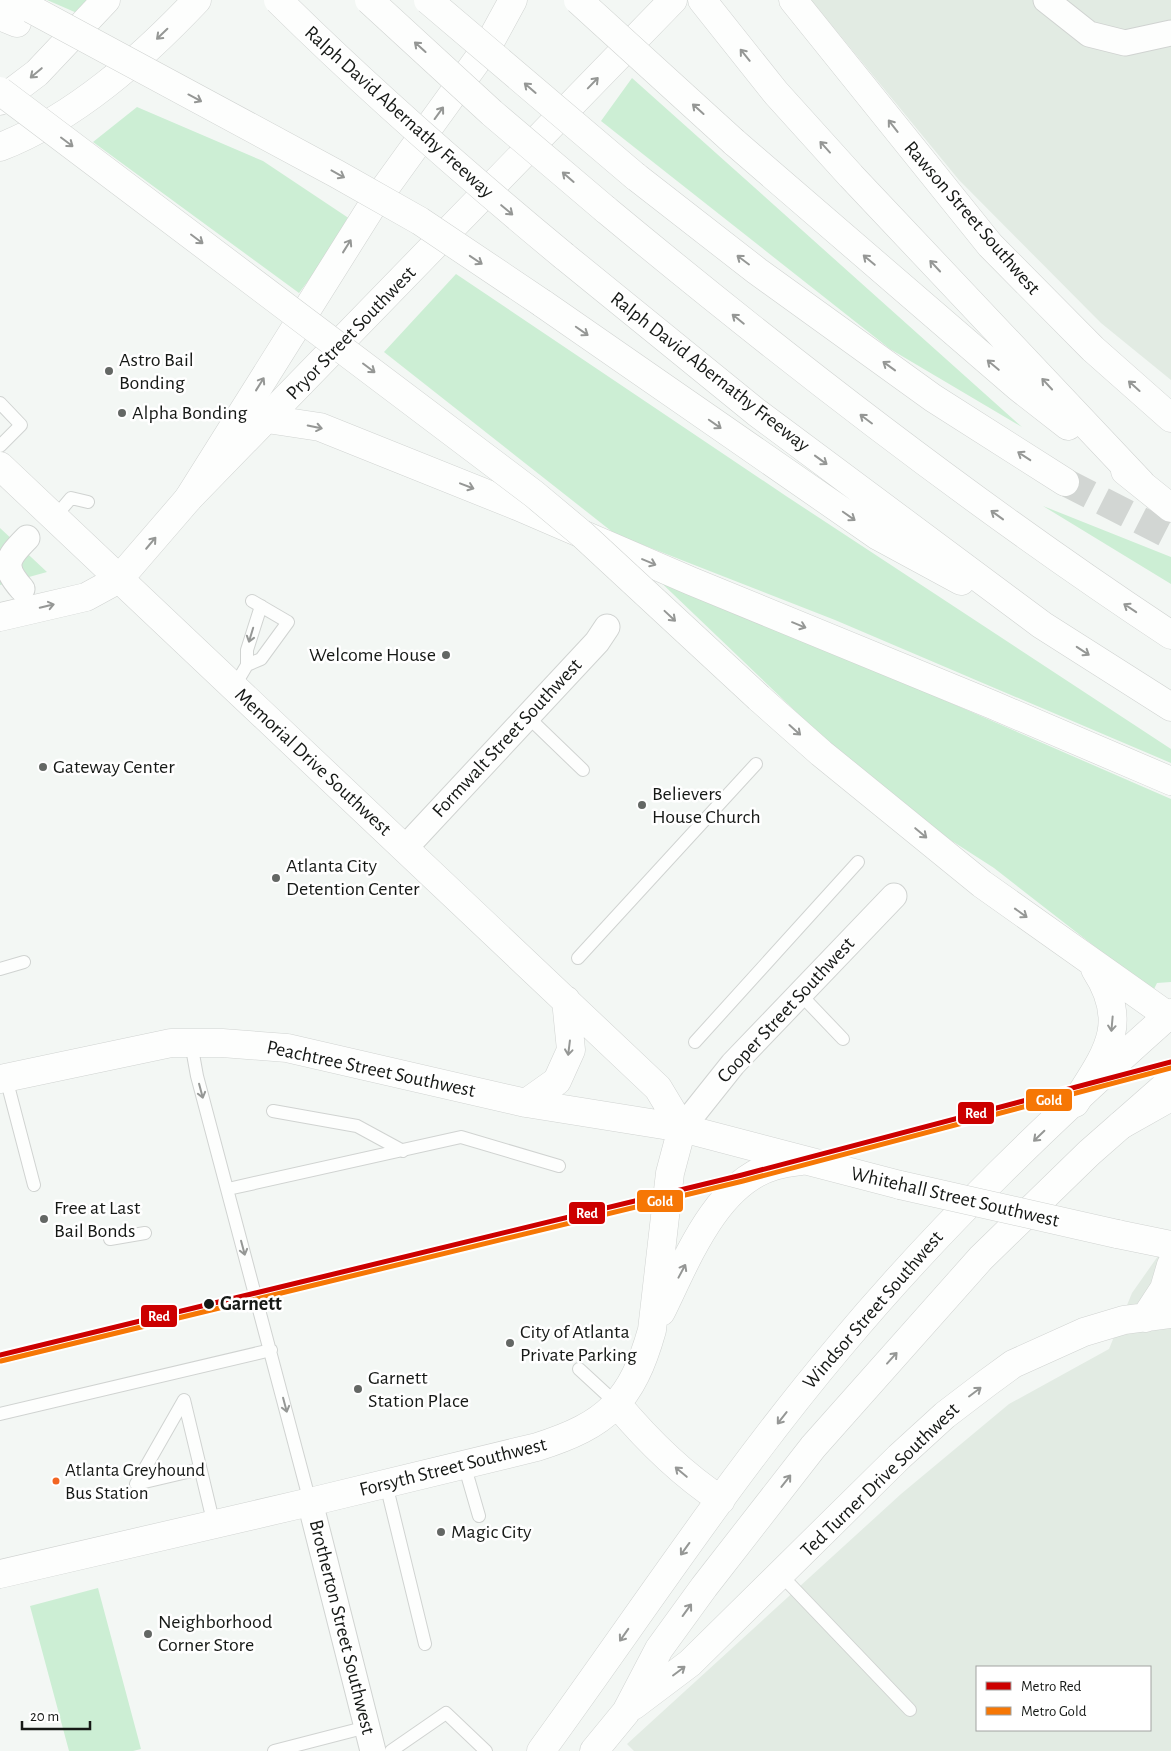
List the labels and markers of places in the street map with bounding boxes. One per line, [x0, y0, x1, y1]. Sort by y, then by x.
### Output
place label: Astro Bail Bonding [119, 350, 194, 393]
marker: Astro Bail Bonding [103, 365, 115, 377]
place label: Alpha Bonding [132, 403, 248, 423]
marker: Alpha Bonding [116, 407, 128, 419]
place label: Welcome House [309, 645, 436, 665]
marker: Welcome House [440, 649, 452, 661]
place label: Gateway Center [53, 757, 175, 777]
marker: Gateway Center [37, 761, 49, 773]
place label: Believers House Church [652, 784, 761, 827]
marker: Believers House Church [636, 799, 648, 811]
place label: Atlanta City Detention Center [286, 856, 420, 899]
marker: Atlanta City Detention Center [270, 872, 282, 884]
place label: Free at Last Bail Bonds [54, 1198, 141, 1241]
marker: Free at Last Bail Bonds [38, 1213, 50, 1225]
place label: Garnett [220, 1294, 282, 1314]
marker: Garnett [202, 1297, 216, 1311]
place label: City of Atlanta Private Parking [520, 1322, 637, 1365]
marker: City of Atlanta Private Parking [504, 1337, 516, 1349]
place label: Garnett Station Place [368, 1368, 469, 1411]
marker: Garnett Station Place [352, 1383, 364, 1395]
place label: Atlanta Greyhound Bus Station [65, 1461, 205, 1503]
marker: Atlanta Greyhound Bus Station [51, 1476, 61, 1486]
place label: Magic City [451, 1522, 532, 1542]
marker: Magic City [435, 1526, 447, 1538]
place label: Neighborhood Corner Store [158, 1612, 272, 1655]
marker: Neighborhood Corner Store [142, 1628, 154, 1640]

